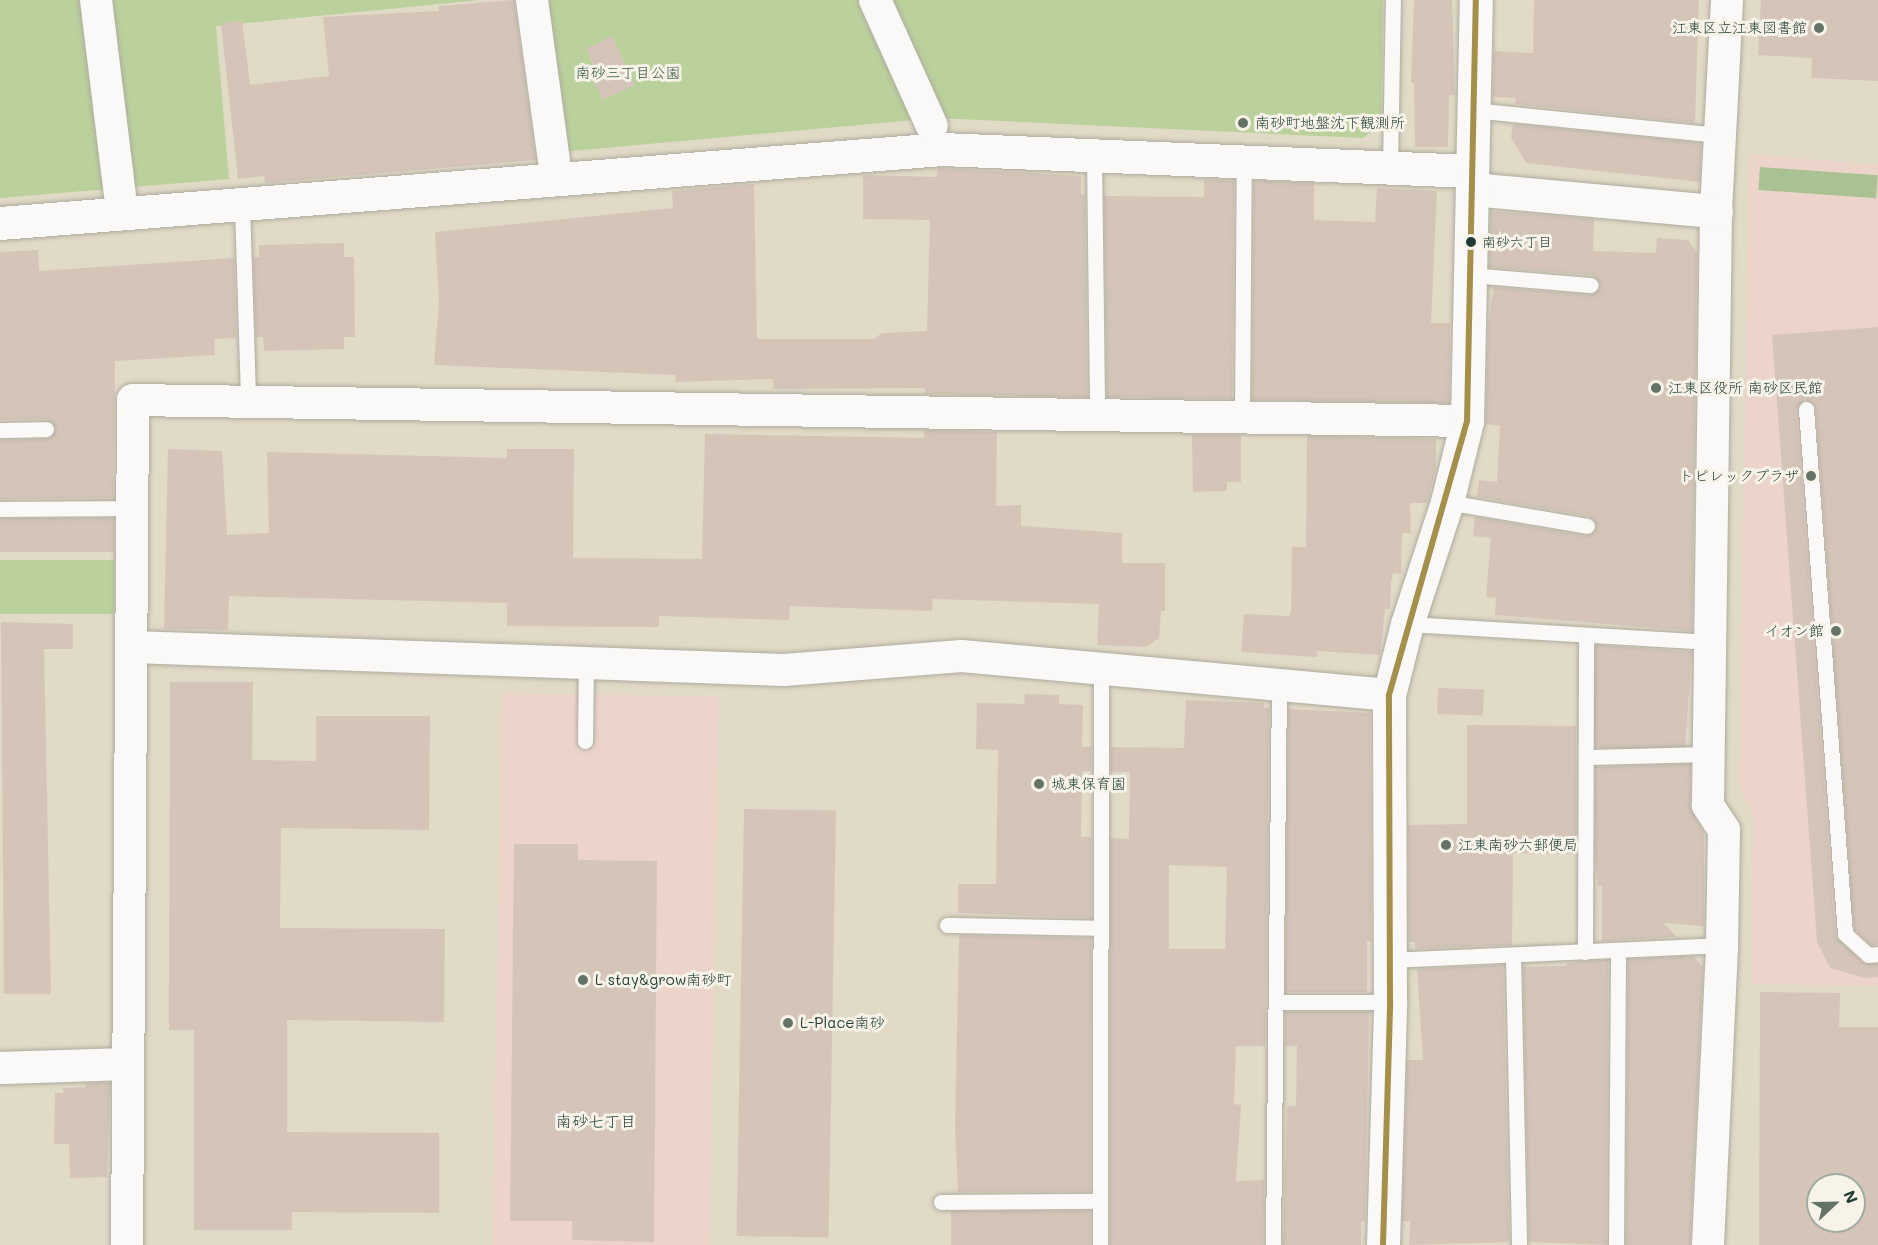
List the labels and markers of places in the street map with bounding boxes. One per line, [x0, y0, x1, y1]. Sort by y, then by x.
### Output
place label: 江東区立江東図書館 [1672, 19, 1807, 37]
marker: 江東区立江東図書館 [1812, 21, 1826, 35]
place label: 南砂町地盤沈下観測所 [1255, 114, 1405, 132]
marker: 南砂町地盤沈下観測所 [1236, 116, 1250, 130]
place label: 南砂六丁目 [1482, 234, 1552, 250]
marker: 南砂六丁目 [1465, 236, 1477, 248]
place label: 江東区役所 南砂区民館 [1668, 379, 1823, 397]
marker: 江東区役所 南砂区民館 [1649, 381, 1663, 395]
place label: トピレックプラザ [1679, 467, 1799, 485]
marker: トピレックプラザ [1804, 469, 1818, 483]
place label: イオン館 [1764, 622, 1824, 640]
marker: イオン館 [1829, 624, 1843, 638]
place label: 城東保育園 [1051, 775, 1126, 793]
marker: 城東保育園 [1032, 777, 1046, 791]
place label: 江東南砂六郵便局 [1458, 836, 1578, 854]
marker: 江東南砂六郵便局 [1439, 838, 1453, 852]
place label: L stay&grow南砂町 [595, 971, 731, 989]
marker: L stay&grow南砂町 [576, 973, 590, 987]
place label: L-Place南砂 [800, 1014, 885, 1032]
marker: L-Place南砂 [781, 1016, 795, 1030]

